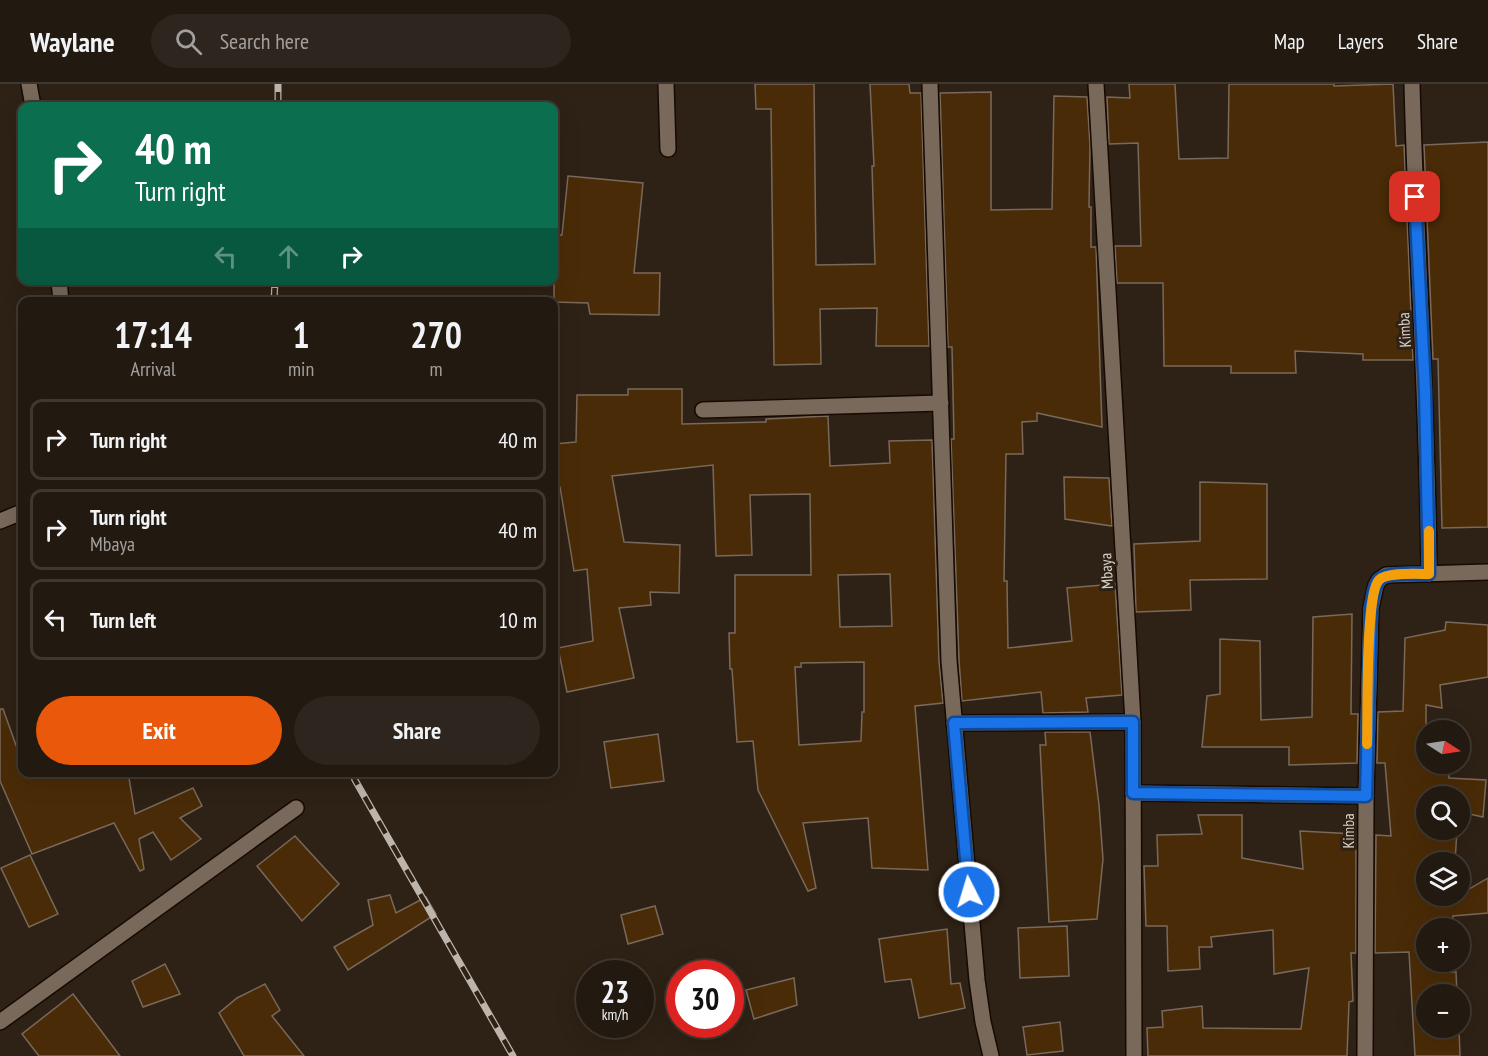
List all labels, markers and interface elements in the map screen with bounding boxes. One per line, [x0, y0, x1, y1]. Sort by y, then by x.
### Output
search box [151, 14, 571, 68]
text: Waylane [30, 23, 115, 60]
icon: search [172, 25, 205, 58]
text: Search here [220, 27, 309, 55]
text: Map [1274, 28, 1305, 55]
text: Layers [1338, 28, 1384, 55]
text: Share [1417, 28, 1458, 55]
text: 40 m [135, 121, 212, 176]
icon: right [36, 126, 114, 204]
pin [1389, 171, 1440, 222]
text: Turn right [135, 174, 226, 208]
icon: arrive [1398, 180, 1431, 213]
icon: left [209, 240, 242, 273]
icon: ahead [272, 240, 305, 273]
icon: right [335, 240, 368, 273]
text: 17:14 [114, 311, 192, 358]
text: 1 [292, 311, 310, 358]
text: 270 [410, 311, 462, 358]
street label: Kimba [1393, 312, 1415, 348]
text: Arrival [130, 356, 176, 382]
text: min [288, 356, 314, 382]
text: m [430, 356, 443, 382]
icon: right [39, 423, 72, 456]
text: Turn right [90, 426, 167, 454]
text: 40 m [498, 426, 537, 454]
text: Turn right [90, 503, 167, 531]
icon: right [39, 513, 72, 546]
text: 40 m [498, 516, 537, 544]
text: Mbaya [90, 531, 135, 557]
street label: Mbaya [1095, 553, 1117, 589]
icon: left [39, 603, 72, 636]
text: Turn left [90, 606, 156, 634]
text: 10 m [498, 606, 537, 634]
button: Exit [36, 696, 282, 765]
button: Share [294, 696, 540, 765]
north arrow [1416, 720, 1470, 774]
map controls [1416, 720, 1470, 1038]
button: search [1416, 786, 1470, 840]
street label: Kimba [1338, 813, 1358, 849]
button: layers [1416, 852, 1470, 906]
position arrow [937, 860, 1001, 924]
button: + [1416, 918, 1470, 972]
speed limit sign: 30 [666, 960, 744, 1038]
text: 23 [601, 972, 629, 1011]
button: − [1416, 984, 1470, 1038]
text: km/h [602, 1005, 628, 1024]

